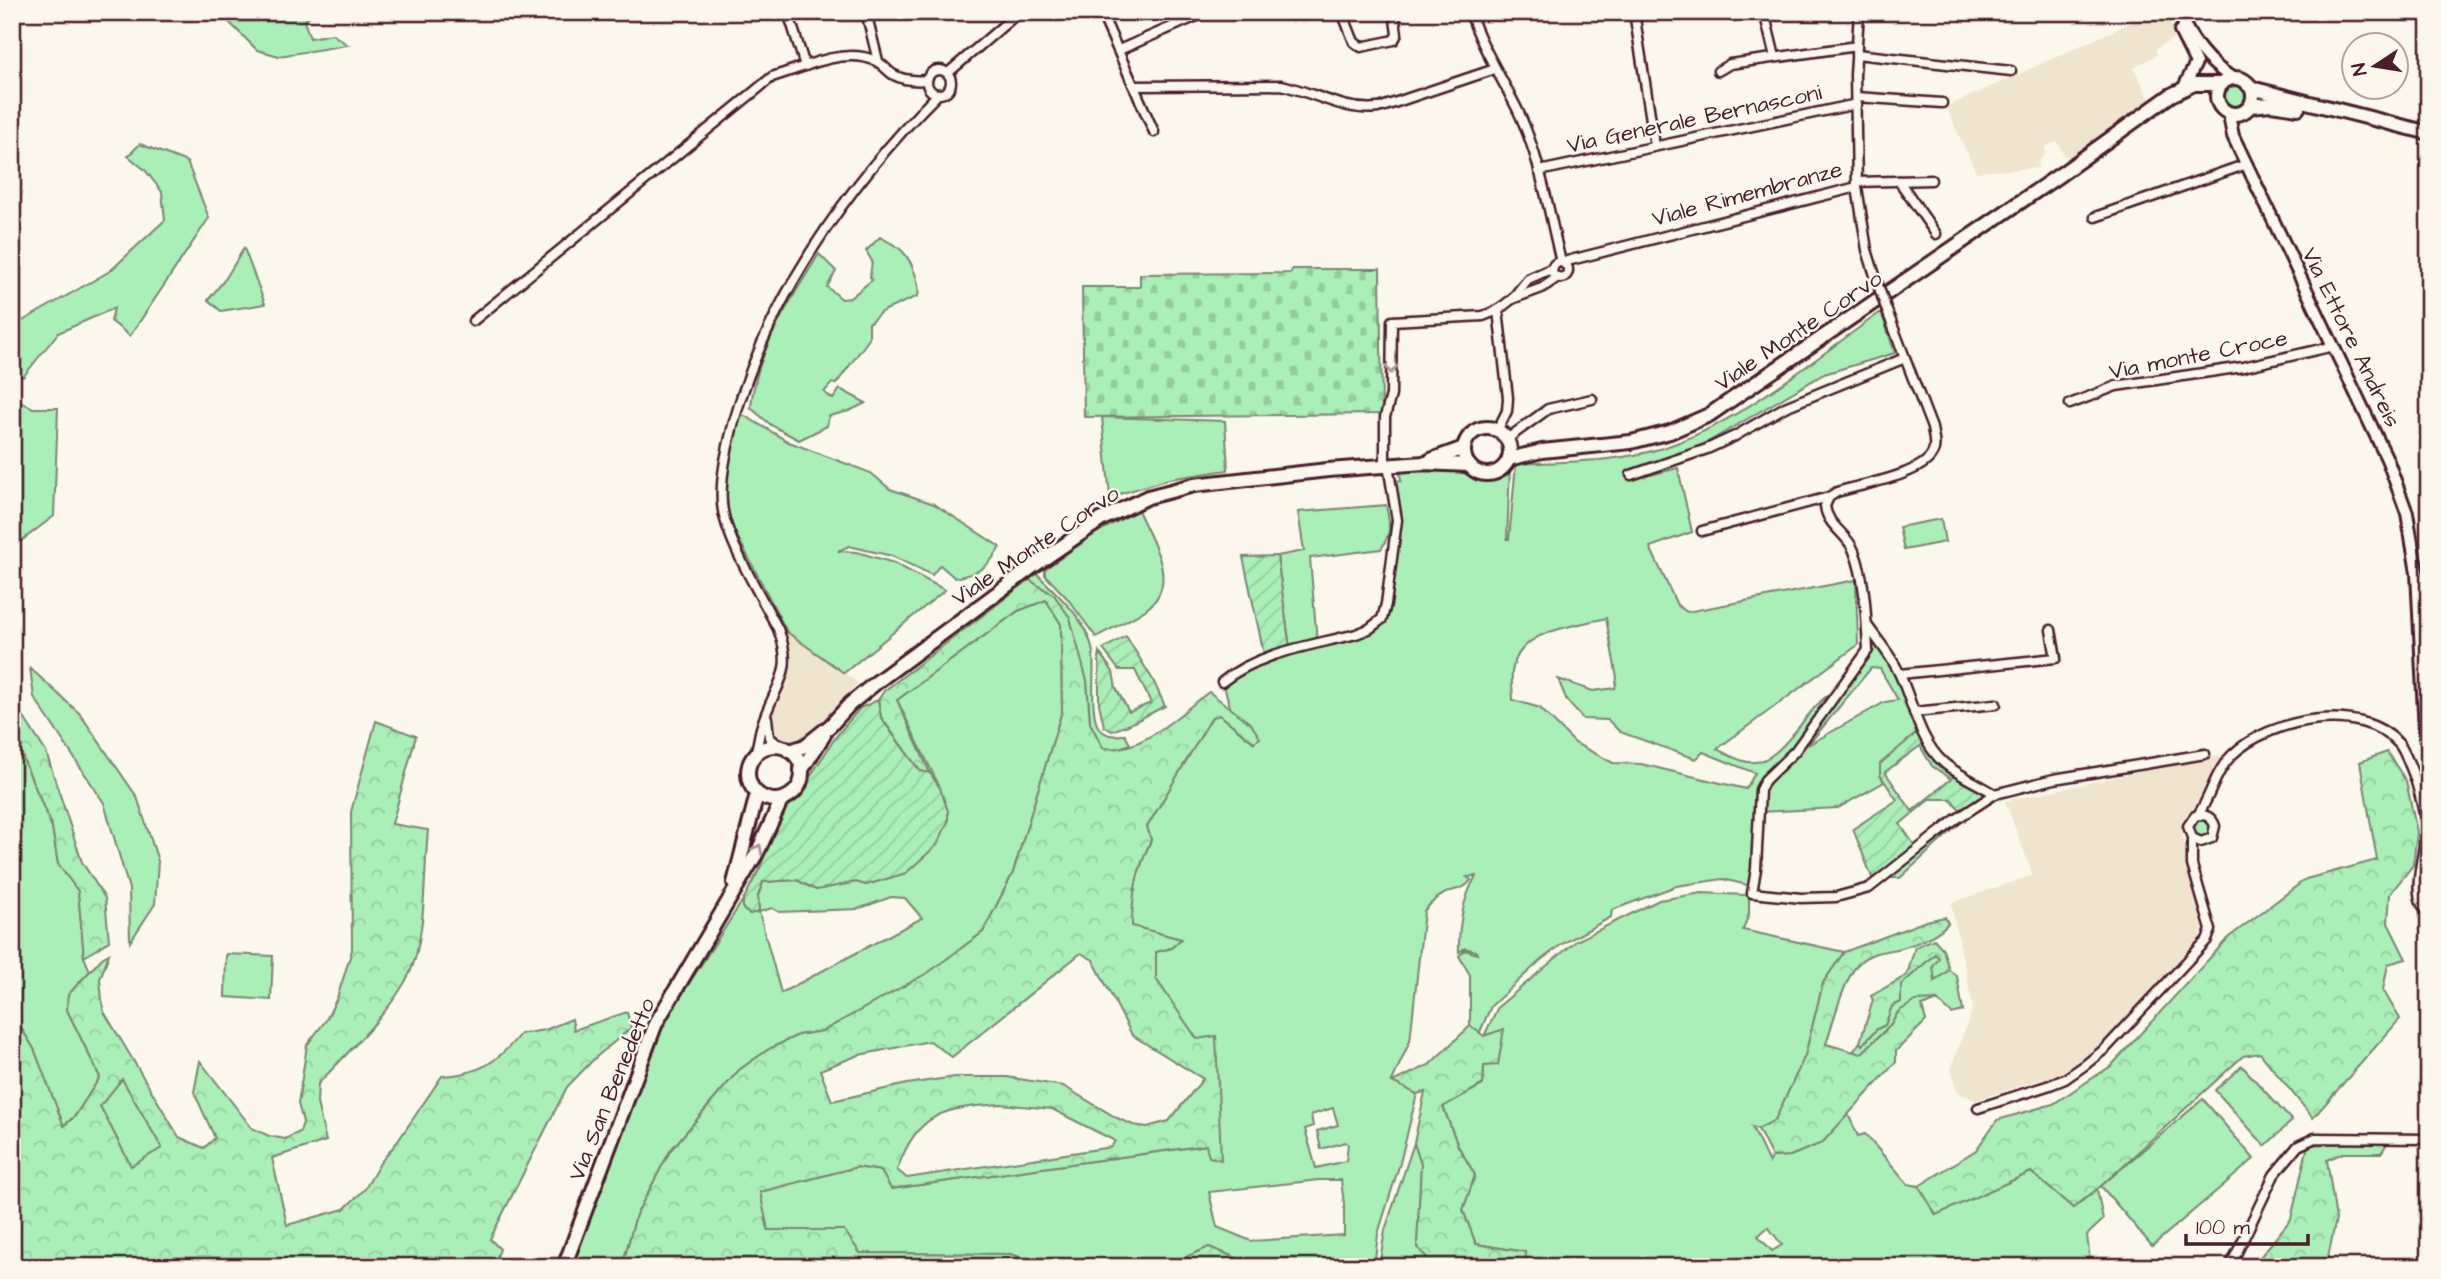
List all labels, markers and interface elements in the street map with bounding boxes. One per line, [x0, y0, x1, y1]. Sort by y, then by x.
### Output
north arrow [2340, 32, 2410, 102]
text: N [2345, 61, 2374, 78]
street label: Via Generale Bernasconi [1564, 76, 1825, 162]
street label: Viale Rimembranze [1649, 153, 1846, 235]
street label: Via Ettore Andreis [2294, 242, 2409, 433]
street label: Viale Monte Corvo [1708, 263, 1889, 399]
street label: Via monte Croce [2106, 322, 2290, 388]
one-way arrow [1384, 364, 1399, 375]
street label: Viale Monte Corvo [945, 478, 1126, 614]
one-way arrow [750, 844, 763, 856]
street label: Via San Benedetto [561, 993, 663, 1186]
scale bar [2186, 1202, 2308, 1246]
text: 100 m [2196, 1213, 2251, 1242]

